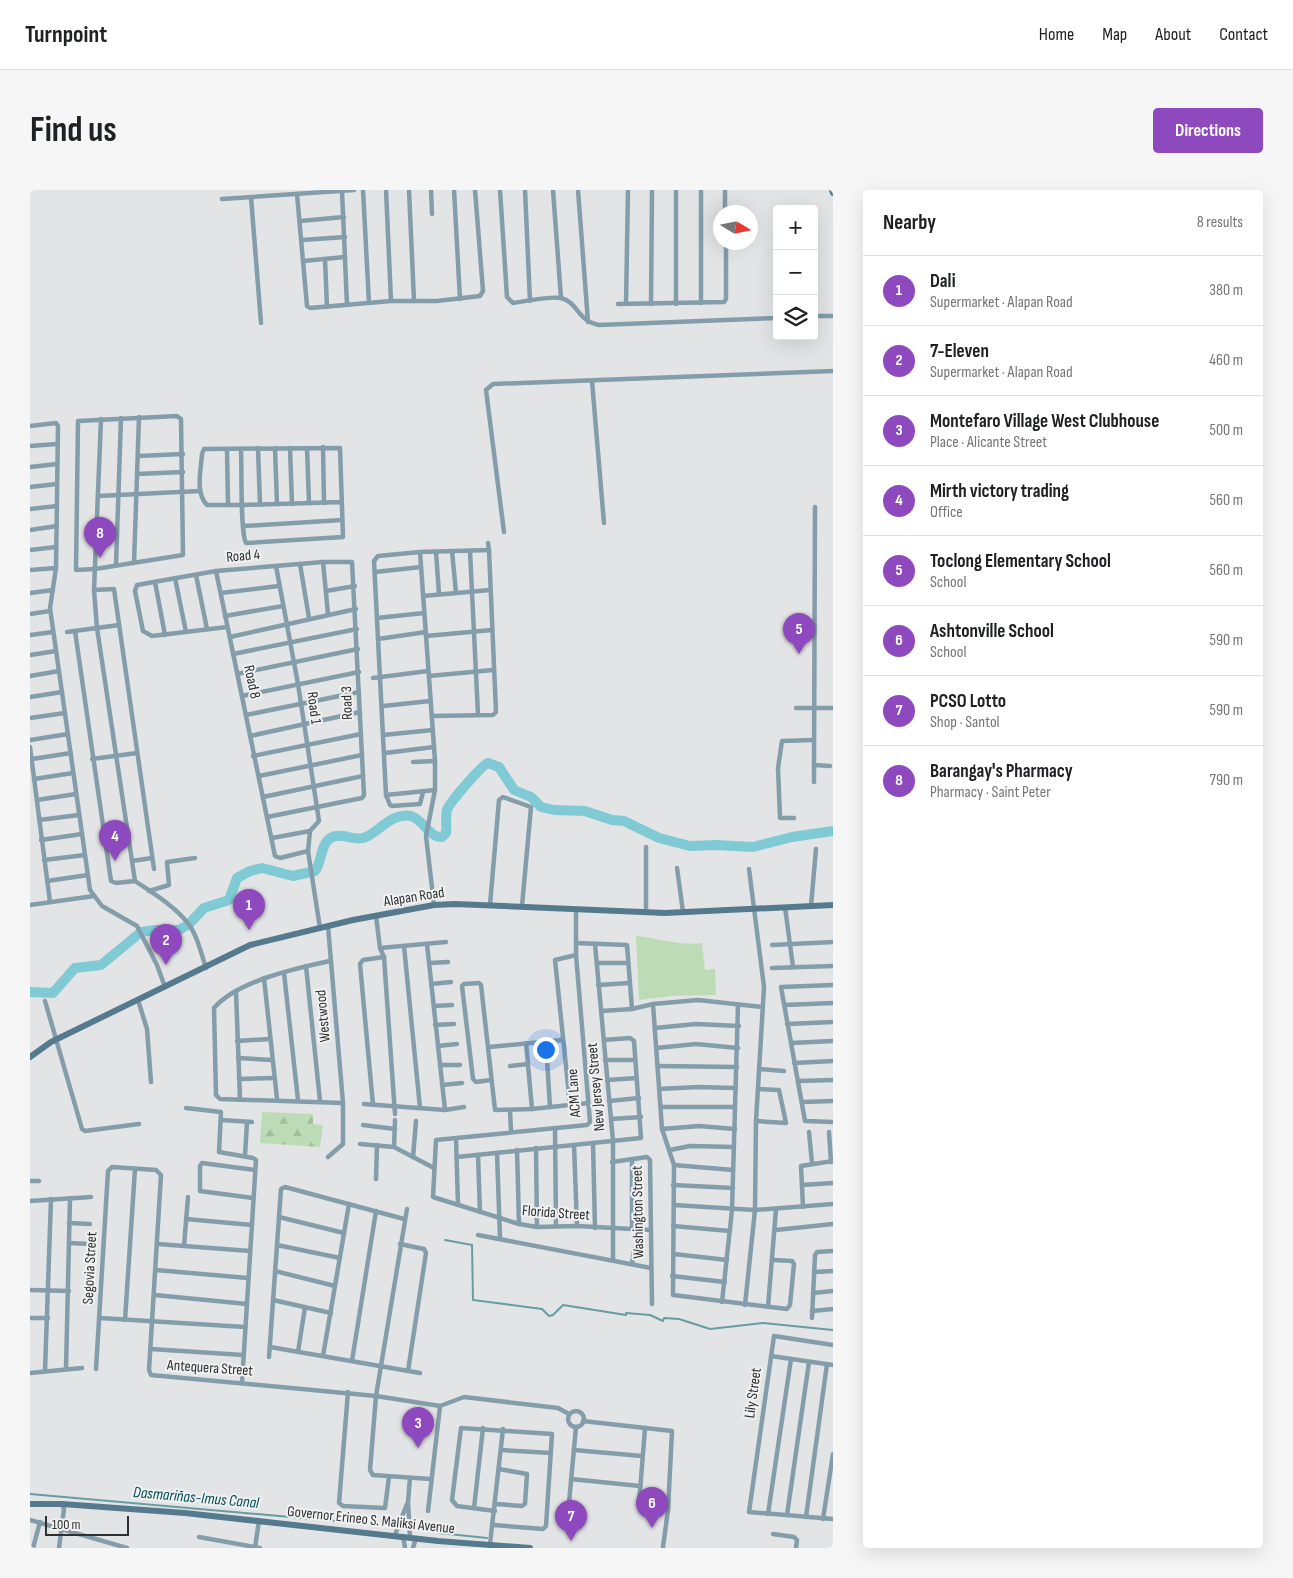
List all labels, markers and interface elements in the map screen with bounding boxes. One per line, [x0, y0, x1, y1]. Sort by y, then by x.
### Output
text: Turnpoint [25, 20, 107, 49]
text: Home [1039, 24, 1074, 45]
text: Map [1102, 24, 1127, 45]
text: About [1155, 24, 1191, 45]
text: Contact [1219, 24, 1268, 45]
button: Directions [1153, 108, 1263, 153]
text: Find us [30, 109, 117, 152]
north arrow [713, 205, 758, 250]
map controls [773, 205, 818, 340]
button: + [773, 205, 818, 250]
text: Nearby [883, 210, 936, 235]
text: 8 results [1197, 213, 1243, 232]
button: − [773, 250, 818, 295]
text: Dali [930, 270, 956, 293]
text: 1 [896, 281, 902, 300]
text: 380 m [1209, 281, 1243, 300]
text: Supermarket · Alapan Road [930, 293, 1073, 312]
button: layers [773, 295, 818, 340]
text: 7-Eleven [930, 340, 989, 363]
text: 2 [895, 351, 903, 370]
text: 460 m [1209, 351, 1243, 370]
text: Supermarket · Alapan Road [930, 363, 1073, 382]
text: Montefaro Village West Clubhouse [930, 410, 1159, 433]
text: 3 [895, 421, 903, 440]
text: 500 m [1209, 421, 1243, 440]
text: Place · Alicante Street [930, 433, 1047, 452]
text: Mirth victory trading [930, 480, 1069, 503]
text: 4 [895, 491, 903, 510]
text: 560 m [1210, 491, 1243, 510]
text: Office [930, 503, 963, 522]
pin: 8 [84, 517, 116, 558]
street label: Road 4 [225, 545, 261, 567]
text: Toclong Elementary School [930, 550, 1111, 573]
text: 5 [895, 561, 903, 580]
text: 560 m [1210, 561, 1243, 580]
text: School [930, 573, 966, 592]
pin: 5 [783, 613, 815, 654]
text: Ashtonville School [930, 620, 1054, 643]
text: 6 [895, 631, 903, 650]
text: 590 m [1210, 631, 1243, 650]
text: School [930, 643, 966, 662]
street label: Road 8 [239, 663, 265, 701]
street label: Road 3 [337, 686, 357, 720]
text: PCSO Lotto [930, 690, 1006, 713]
street label: Road 1 [303, 691, 326, 726]
text: 7 [896, 701, 902, 720]
text: 590 m [1210, 701, 1243, 720]
text: Shop · Santol [930, 713, 1000, 732]
text: Barangay's Pharmacy [930, 760, 1073, 783]
text: 8 [895, 771, 903, 790]
text: 790 m [1210, 771, 1243, 790]
text: Pharmacy · Saint Peter [930, 783, 1051, 802]
pin: 4 [99, 820, 131, 861]
street label: Alapan Road [381, 883, 446, 911]
pin: 1 [233, 889, 265, 930]
pin: 2 [150, 924, 182, 965]
street label: Westwood [311, 989, 335, 1043]
your location [533, 1037, 559, 1063]
street label: New Jersey Street [583, 1042, 609, 1132]
street label: ACM Lane [563, 1068, 585, 1119]
street label: Washington Street [628, 1165, 648, 1259]
street label: Florida Street [521, 1201, 591, 1225]
street label: Segovia Street [79, 1231, 101, 1305]
street label: Antequera Street [165, 1355, 254, 1381]
street label: Lily Street [740, 1366, 766, 1420]
pin: 3 [402, 1407, 434, 1448]
water label: Dasmariñas-Imus Canal [132, 1483, 261, 1513]
pin: 6 [636, 1487, 668, 1528]
pin: 7 [555, 1500, 587, 1541]
street label: Governor Erineo S. Maliksi Avenue [286, 1502, 456, 1538]
scale bar [45, 1513, 129, 1536]
text: 100 m [52, 1516, 81, 1533]

